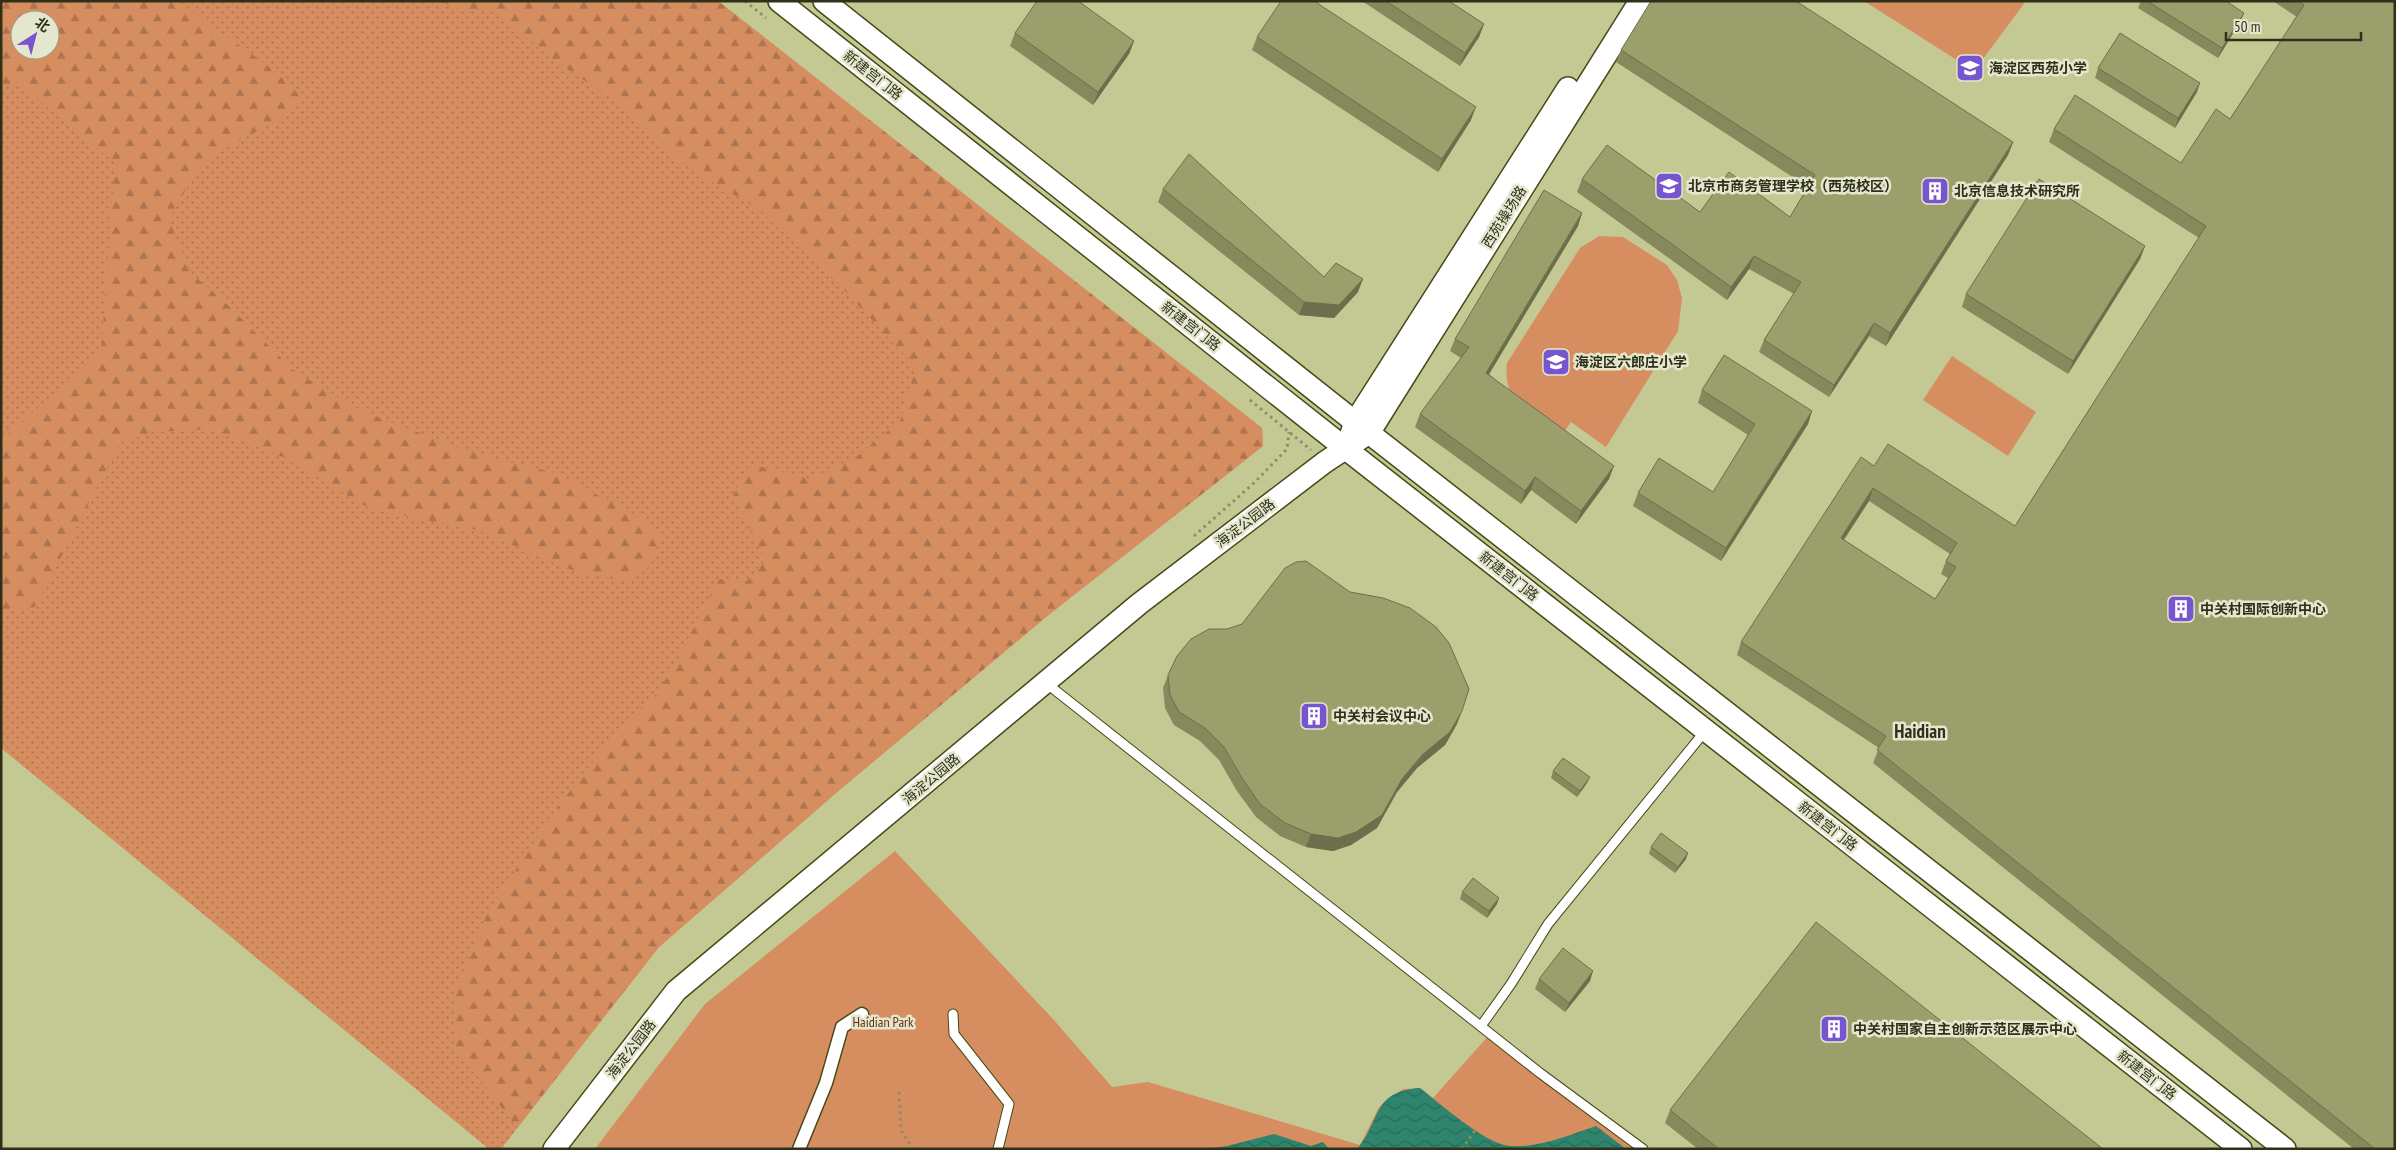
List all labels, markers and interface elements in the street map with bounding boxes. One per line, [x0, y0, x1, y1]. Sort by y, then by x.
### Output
north arrow [10, 10, 60, 60]
scale bar [2226, 10, 2361, 42]
text: 北 [32, 13, 54, 36]
text: 50 m [2234, 17, 2260, 36]
street label: 新建宫门路 [840, 46, 906, 104]
school or university icon: 海淀区西苑小学 [1955, 53, 1985, 83]
place label: 海淀区西苑小学 [1989, 59, 2087, 77]
school or university icon: 北京市商务管理学校（西苑校区） [1654, 171, 1684, 201]
building icon: 北京信息技术研究所 [1920, 176, 1950, 206]
place label: 北京市商务管理学校（西苑校区） [1688, 177, 1898, 195]
place label: 北京信息技术研究所 [1954, 182, 2080, 200]
street label: 西苑操场路 [1478, 183, 1530, 251]
street label: 新建宫门路 [1158, 297, 1224, 355]
school or university icon: 海淀区六郎庄小学 [1541, 347, 1571, 377]
place label: 海淀区六郎庄小学 [1575, 353, 1687, 371]
street label: 海淀公园路 [1212, 495, 1278, 551]
street label: 新建宫门路 [1476, 547, 1542, 605]
building icon: 中关村国际创新中心 [2166, 594, 2196, 624]
place label: 中关村国际创新中心 [2200, 600, 2326, 618]
building icon: 中关村会议中心 [1299, 701, 1329, 731]
place label: 中关村会议中心 [1333, 707, 1431, 725]
district label: Haidian [1894, 719, 1946, 743]
street label: 海淀公园路 [898, 750, 964, 808]
street label: 新建宫门路 [1795, 797, 1861, 855]
park label: Haidian Park [853, 1013, 914, 1031]
building icon: 中关村国家自主创新示范区展示中心 [1819, 1014, 1849, 1044]
street label: 海淀公园路 [602, 1016, 660, 1082]
place label: 中关村国家自主创新示范区展示中心 [1853, 1020, 2077, 1038]
street label: 新建宫门路 [2114, 1046, 2180, 1104]

